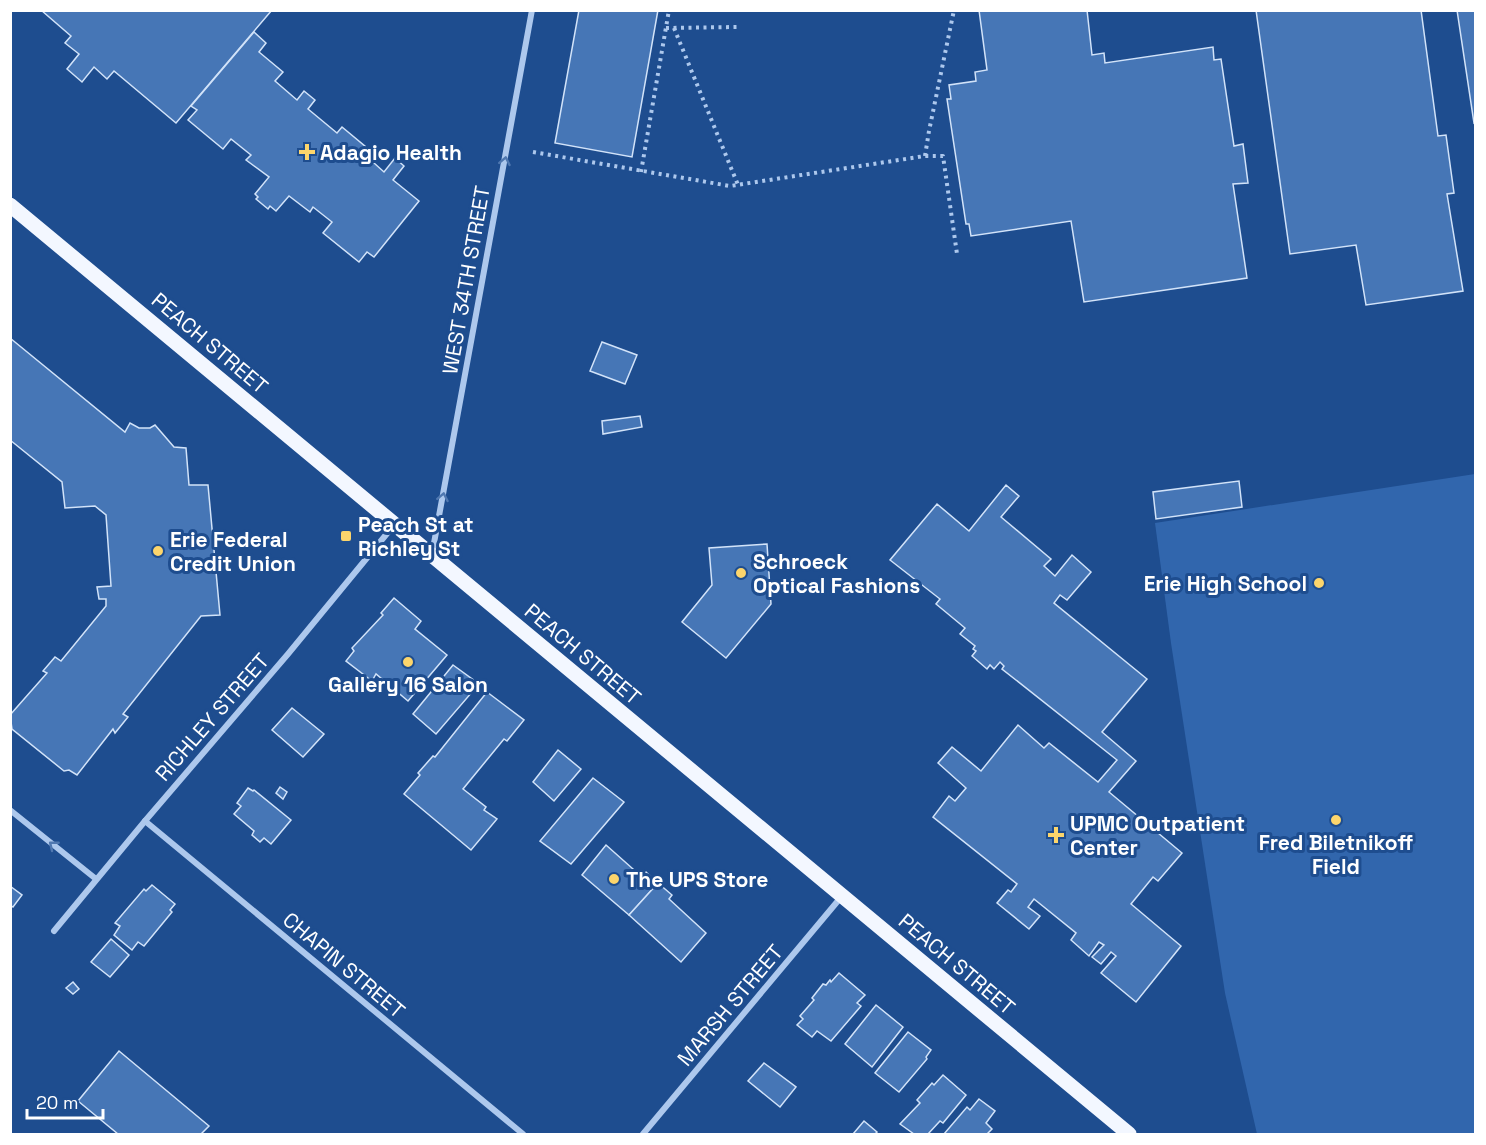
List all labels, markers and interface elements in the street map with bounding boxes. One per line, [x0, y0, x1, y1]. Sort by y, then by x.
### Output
place label: Adagio Health [320, 139, 462, 166]
marker: Adagio Health [298, 143, 316, 161]
one-way arrow [498, 156, 511, 166]
street label: WEST 34TH STREET [436, 184, 496, 376]
street label: PEACH STREET [146, 286, 274, 400]
one-way arrow [436, 492, 449, 502]
place label: Peach St at Richley St [358, 511, 474, 562]
place label: Erie Federal Credit Union [170, 526, 296, 577]
marker: Peach St at Richley St [339, 529, 353, 543]
marker: Erie Federal Credit Union [151, 544, 165, 558]
place label: Schroeck Optical Fashions [753, 548, 920, 599]
marker: Schroeck Optical Fashions [734, 566, 748, 580]
place label: Erie High School [1144, 570, 1307, 597]
marker: Erie High School [1312, 576, 1326, 590]
street label: PEACH STREET [519, 597, 647, 711]
street label: RICHLEY STREET [149, 648, 275, 786]
marker: Gallery 16 Salon [401, 655, 415, 669]
place label: Gallery 16 Salon [328, 671, 488, 698]
place label: UPMC Outpatient Center [1070, 810, 1245, 861]
marker: Fred Biletnikoff Field [1329, 813, 1343, 827]
marker: UPMC Outpatient Center [1047, 826, 1065, 844]
place label: Fred Biletnikoff Field [1259, 829, 1413, 880]
one-way arrow [49, 841, 60, 852]
place label: The UPS Store [626, 866, 768, 893]
marker: The UPS Store [607, 872, 621, 886]
street label: CHAPIN STREET [277, 906, 411, 1024]
street label: PEACH STREET [893, 907, 1021, 1021]
street label: MARSH STREET [671, 939, 789, 1071]
scale bar [27, 1082, 104, 1120]
text: 20 m [36, 1091, 79, 1114]

